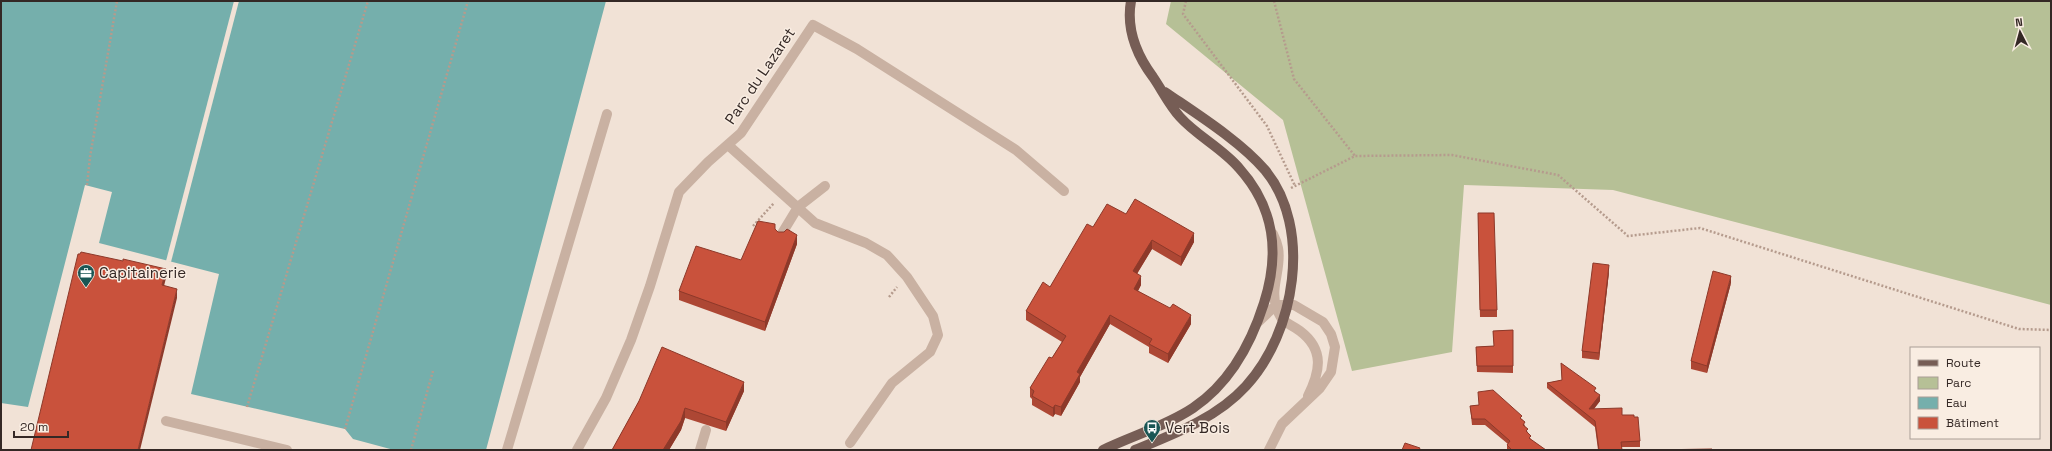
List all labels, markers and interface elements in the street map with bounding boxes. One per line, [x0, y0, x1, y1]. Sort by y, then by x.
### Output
north arrow [2000, 12, 2040, 52]
text: N [2015, 15, 2023, 29]
street label: Parc du Lazaret [720, 24, 799, 128]
office icon: Capitainerie [76, 263, 96, 288]
place label: Capitainerie [99, 263, 186, 282]
legend [1910, 347, 2040, 439]
text: Route [1946, 355, 1981, 371]
text: Parc [1946, 375, 1971, 391]
text: Eau [1946, 395, 1967, 411]
scale bar [14, 413, 68, 439]
text: Bâtiment [1946, 415, 1999, 431]
bus stop icon: Vert Bois [1142, 418, 1162, 443]
place label: Vert Bois [1165, 418, 1230, 437]
text: 20 m [20, 419, 48, 435]

